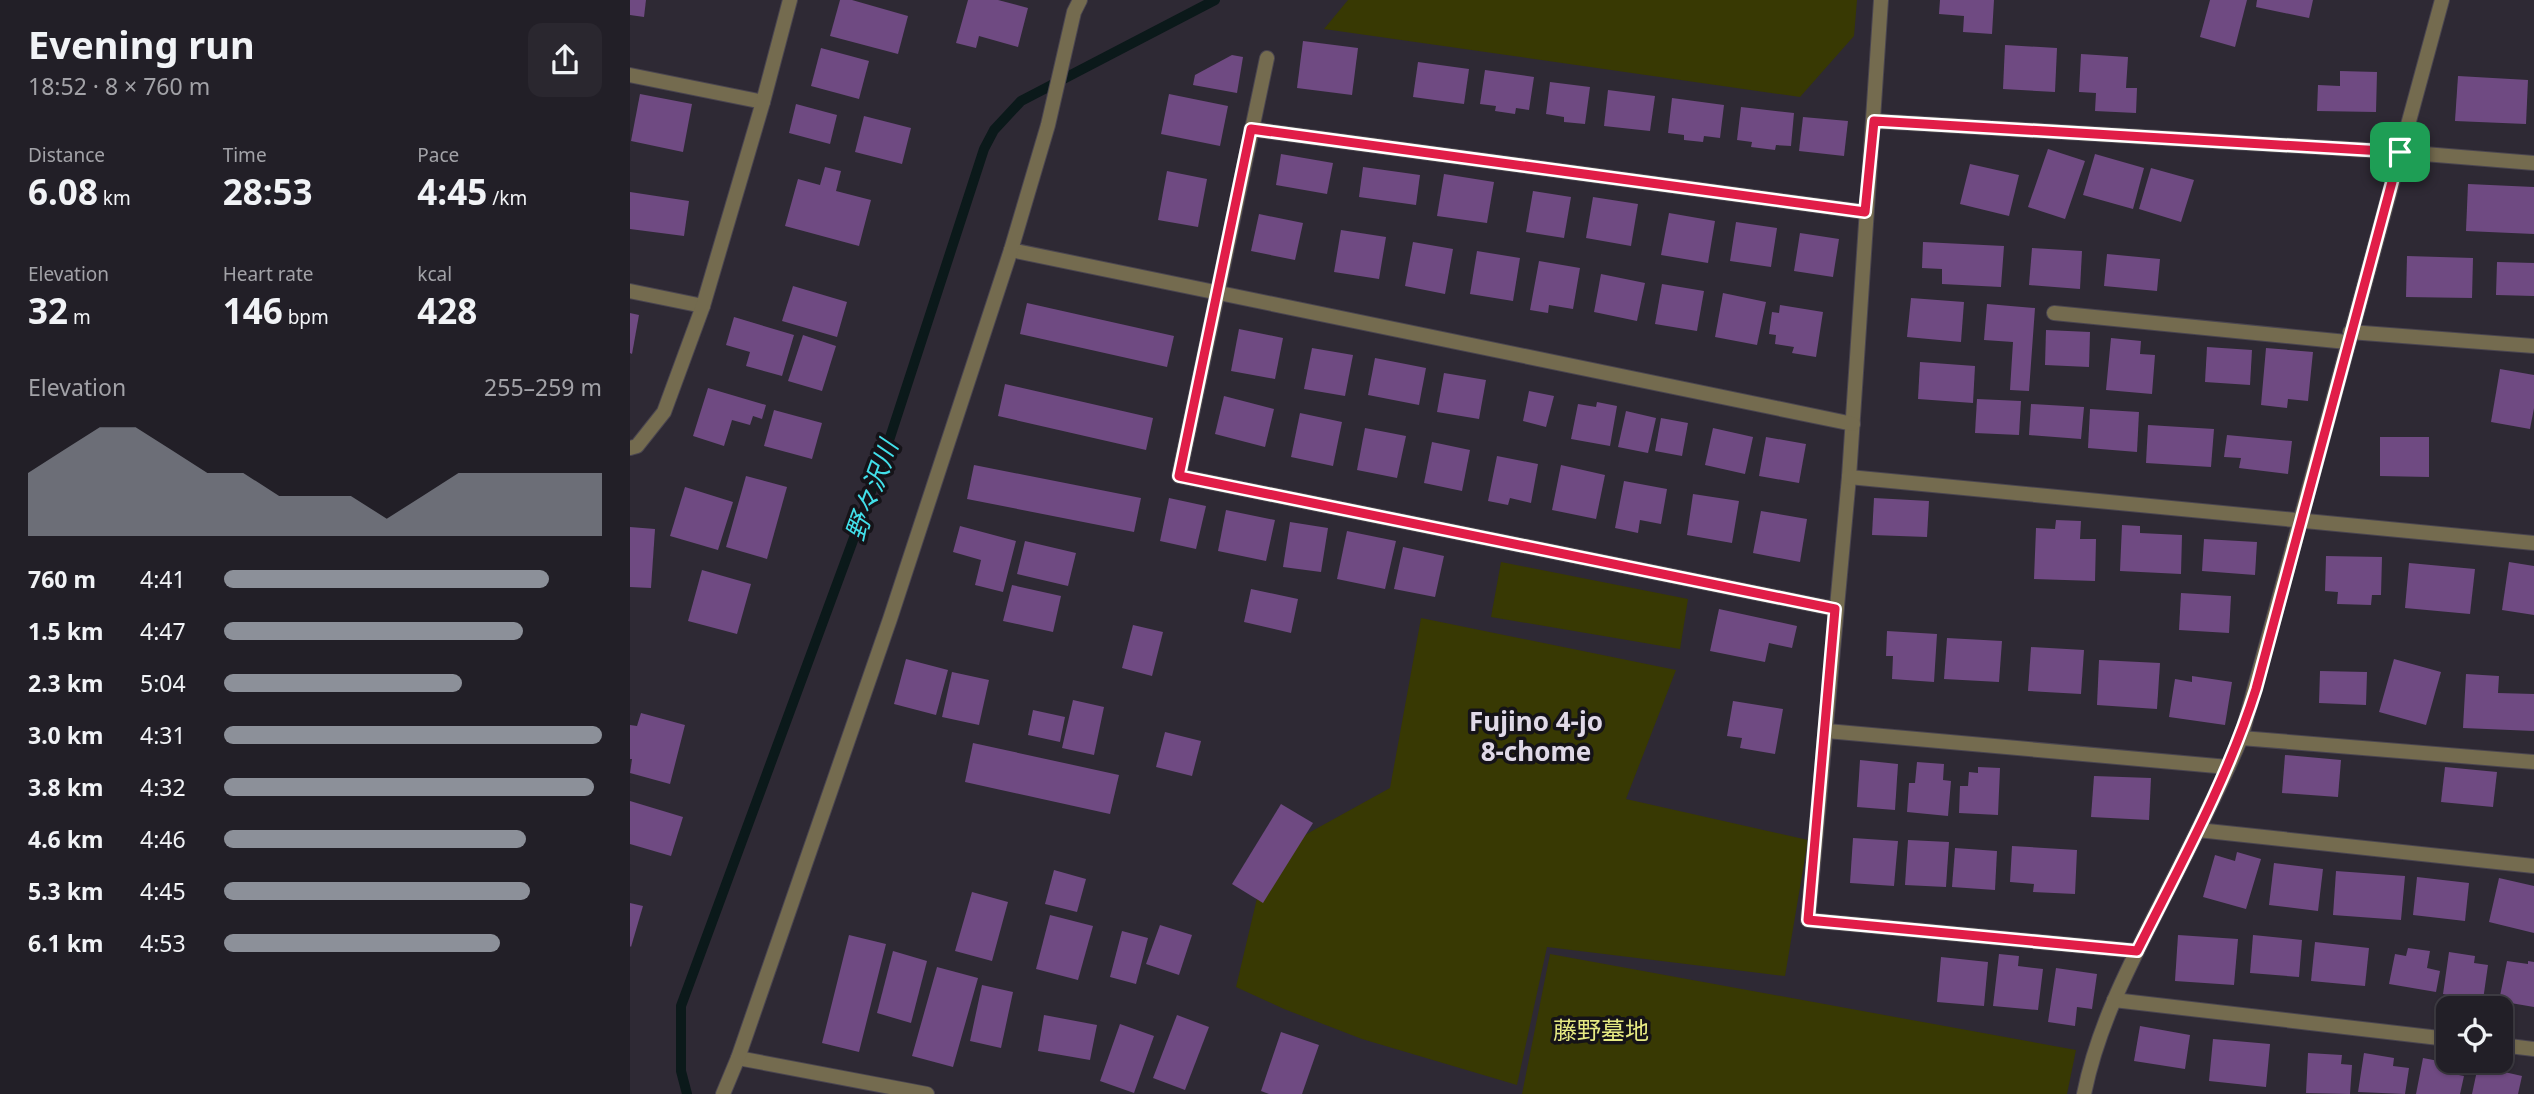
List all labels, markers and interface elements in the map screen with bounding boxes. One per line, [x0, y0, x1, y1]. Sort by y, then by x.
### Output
text: Evening run [28, 18, 255, 70]
button: share [528, 23, 602, 97]
text: 18:52 · 8 × 760 m [28, 70, 210, 102]
pin [2370, 122, 2430, 182]
icon: arrive [2381, 133, 2419, 171]
text: Distance [28, 142, 105, 168]
text: Time [223, 142, 267, 168]
text: Pace [417, 142, 459, 168]
text: 6.08 [28, 168, 98, 215]
text: 28:53 [223, 168, 313, 215]
text: 4:45 [417, 168, 487, 215]
text: km [98, 185, 131, 211]
text: /km [487, 185, 527, 211]
text: Elevation [28, 261, 109, 287]
text: Heart rate [223, 261, 313, 287]
text: kcal [417, 261, 452, 287]
text: 32 [28, 287, 68, 334]
text: 146 [223, 287, 283, 334]
text: 428 [417, 287, 477, 334]
text: m [68, 304, 91, 330]
text: bpm [283, 304, 329, 330]
text: Elevation [28, 371, 126, 403]
text: 255–259 m [484, 371, 602, 403]
water label: 野々沢川 [836, 432, 907, 545]
text: 760 m [28, 563, 96, 595]
text: 4:41 [140, 563, 186, 595]
text: 1.5 km [28, 615, 103, 647]
text: 4:47 [140, 615, 186, 647]
text: 2.3 km [28, 667, 103, 699]
text: 5:04 [140, 667, 186, 699]
district label: Fujino 4-jo 8-chome [1469, 703, 1603, 769]
text: 3.0 km [28, 719, 103, 751]
text: 4:31 [140, 719, 186, 751]
text: 3.8 km [28, 771, 103, 803]
text: 4:32 [140, 771, 186, 803]
text: 4.6 km [28, 823, 103, 855]
text: 4:46 [140, 823, 186, 855]
text: 5.3 km [28, 875, 103, 907]
text: 4:45 [140, 875, 186, 907]
text: 6.1 km [28, 927, 103, 959]
text: 4:53 [140, 927, 186, 959]
map controls [2436, 996, 2513, 1073]
button: locate [2436, 996, 2513, 1073]
park label: 藤野墓地 [1553, 1013, 1649, 1046]

